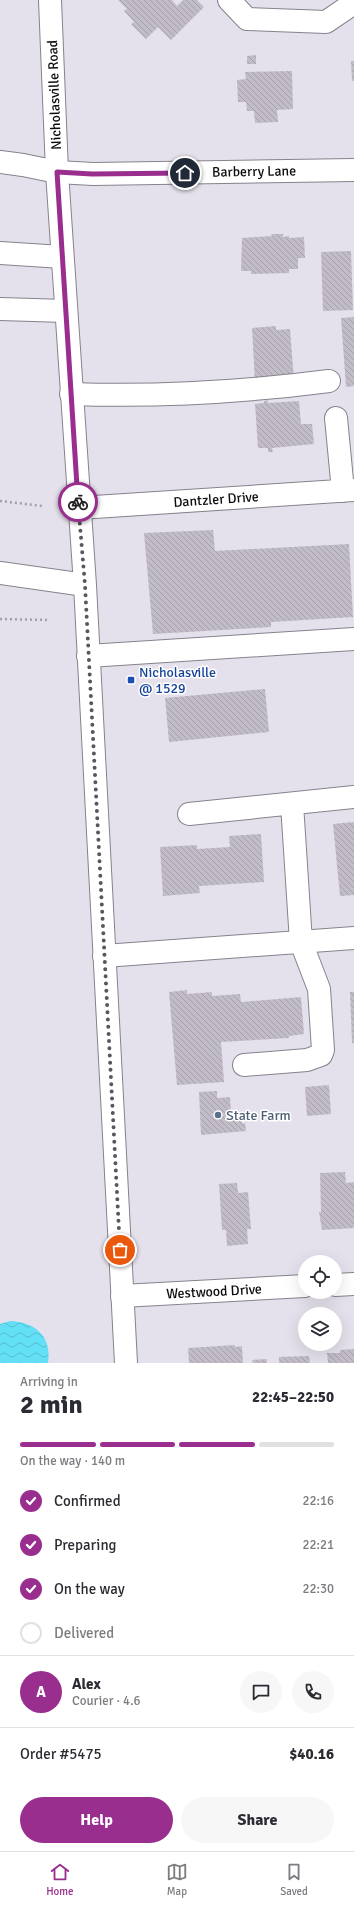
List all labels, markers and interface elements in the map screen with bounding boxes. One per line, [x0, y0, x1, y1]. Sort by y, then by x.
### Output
street label: Nicholasville Road [44, 40, 65, 150]
pin [168, 156, 202, 190]
icon: home [174, 162, 196, 184]
street label: Barberry Lane [212, 162, 296, 181]
courier [58, 482, 98, 522]
street label: Dantzler Drive [173, 488, 259, 511]
icon: bike [67, 491, 89, 513]
place label: Nicholasville @ 1529 [139, 664, 216, 697]
marker: Nicholasville @ 1529 [126, 675, 136, 685]
place label: State Farm [226, 1107, 291, 1124]
marker: State Farm [213, 1110, 223, 1120]
pin [103, 1233, 137, 1267]
icon: bag [109, 1239, 131, 1261]
map controls [298, 1255, 342, 1351]
button: locate [298, 1255, 342, 1299]
street label: Westwood Drive [166, 1281, 262, 1302]
button: layers [298, 1307, 342, 1351]
text: Arriving in [20, 1374, 78, 1390]
text: 22:45–22:50 [252, 1388, 334, 1406]
text: 2 min [20, 1389, 83, 1421]
text: On the way · 140 m [20, 1453, 125, 1469]
icon: check [20, 1490, 42, 1512]
text: Confirmed [54, 1492, 121, 1510]
text: 22:16 [302, 1493, 334, 1509]
icon: check [20, 1534, 42, 1556]
text: Preparing [54, 1536, 117, 1554]
text: 22:21 [302, 1537, 334, 1553]
icon: check [20, 1578, 42, 1600]
text: On the way [54, 1580, 125, 1598]
text: 22:30 [302, 1581, 334, 1597]
text: Delivered [54, 1624, 114, 1642]
button: chat [240, 1671, 282, 1713]
button: phone [292, 1671, 334, 1713]
text: Alex [72, 1675, 101, 1693]
text: A [36, 1683, 46, 1701]
text: Courier · 4.6 [72, 1693, 141, 1709]
text: Order #5475 [20, 1745, 102, 1763]
text: $40.16 [289, 1745, 334, 1763]
button: Help [20, 1797, 173, 1843]
button: Share [181, 1797, 334, 1843]
tab: Home [46, 1861, 74, 1898]
tab: Map [166, 1861, 188, 1898]
tab: Saved [280, 1861, 308, 1898]

